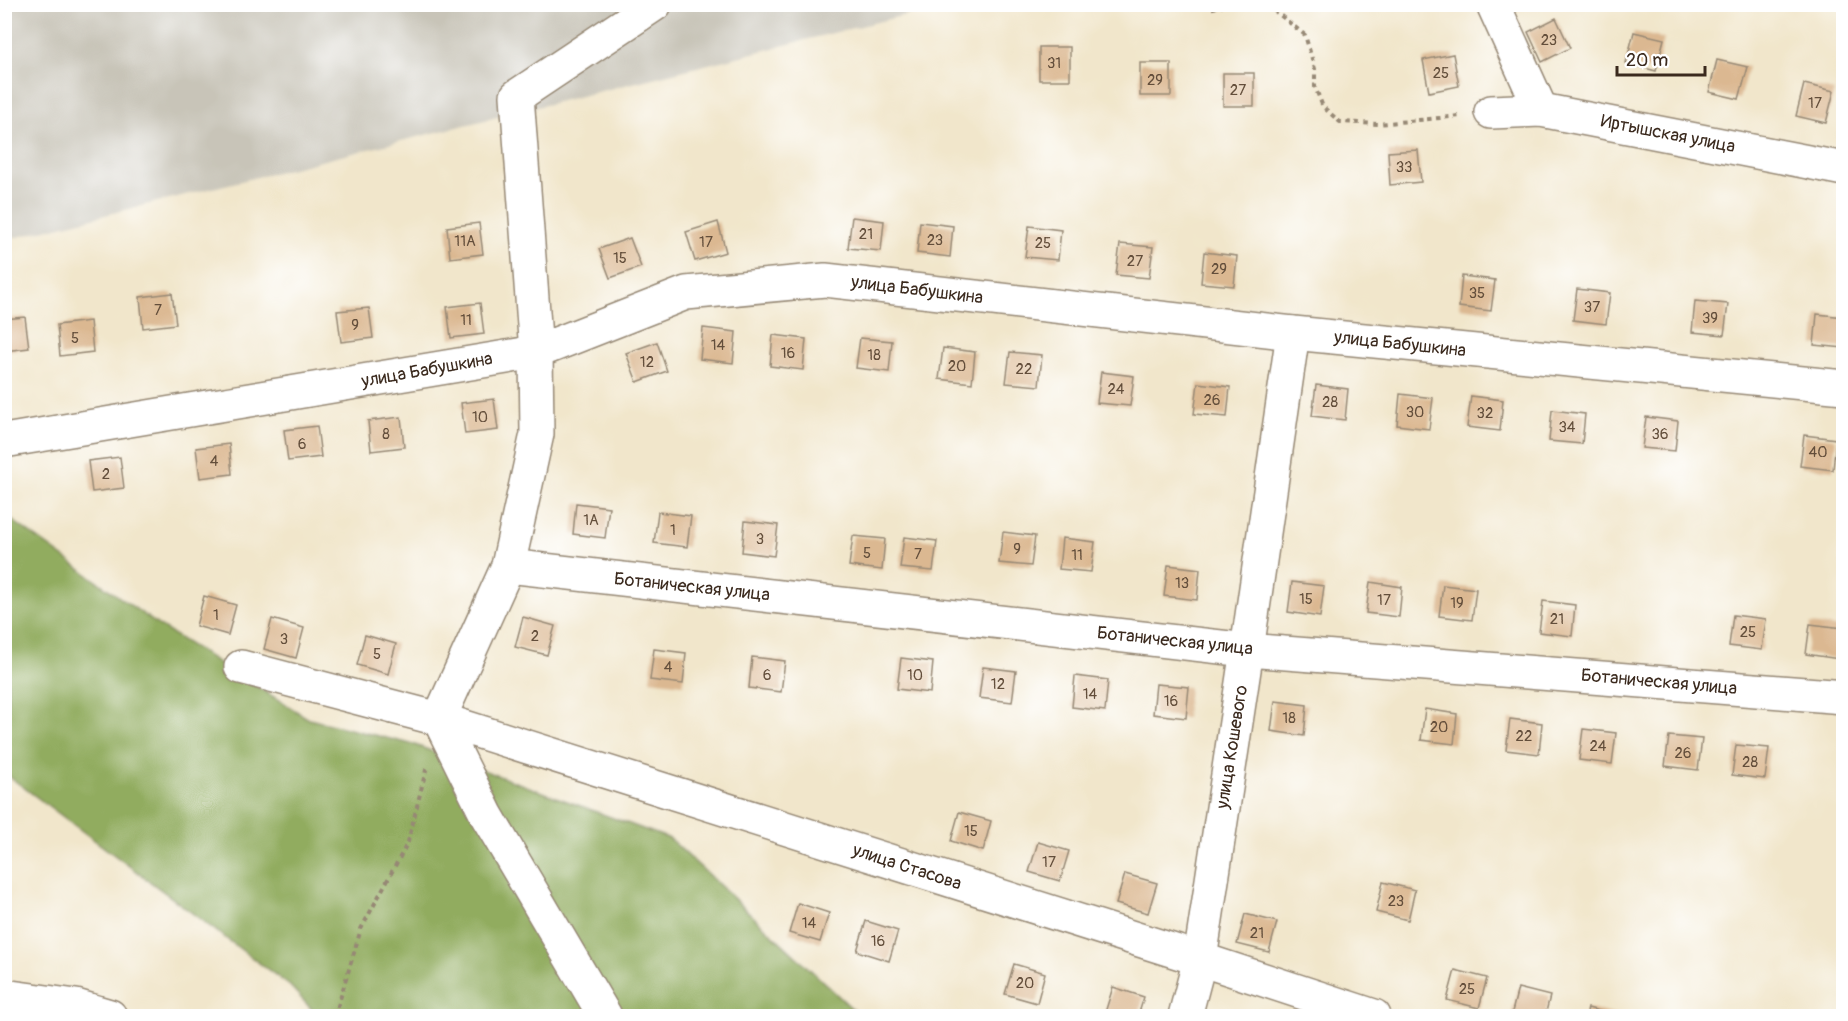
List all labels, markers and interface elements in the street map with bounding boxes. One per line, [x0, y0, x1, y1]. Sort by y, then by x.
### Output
house number: 23 [1541, 31, 1557, 50]
scale bar [1617, 39, 1706, 77]
text: 20 m [1626, 49, 1668, 72]
house number: 31 [1047, 54, 1061, 73]
house number: 25 [1433, 64, 1449, 83]
house number: 29 [1147, 71, 1163, 90]
house number: 27 [1230, 81, 1246, 100]
house number: 17 [1808, 94, 1822, 113]
street label: Иртышская улица [1599, 110, 1737, 158]
house number: 33 [1396, 158, 1412, 177]
house number: 21 [859, 225, 873, 244]
house number: 23 [927, 231, 943, 250]
house number: 11А [454, 232, 476, 251]
house number: 17 [699, 233, 713, 252]
house number: 25 [1035, 234, 1051, 253]
house number: 15 [613, 249, 627, 268]
house number: 27 [1127, 252, 1143, 271]
house number: 29 [1211, 260, 1227, 279]
street label: улица Бабушкина [849, 270, 984, 310]
house number: 35 [1469, 284, 1485, 303]
house number: 37 [1584, 298, 1600, 317]
house number: 7 [154, 301, 162, 320]
house number: 39 [1702, 309, 1718, 328]
house number: 11 [460, 311, 472, 330]
house number: 9 [351, 316, 359, 335]
street label: улица Бабушкина [1332, 326, 1467, 362]
house number: 5 [71, 329, 79, 348]
house number: 14 [711, 336, 726, 355]
house number: 16 [781, 344, 795, 363]
house number: 18 [867, 346, 881, 365]
street label: улица Бабушкина [359, 347, 494, 393]
house number: 12 [640, 353, 654, 372]
house number: 20 [948, 357, 966, 376]
house number: 22 [1016, 360, 1032, 379]
house number: 24 [1107, 380, 1125, 399]
house number: 26 [1203, 391, 1221, 410]
house number: 28 [1322, 393, 1338, 412]
house number: 30 [1406, 403, 1424, 422]
house number: 32 [1477, 404, 1493, 423]
house number: 10 [472, 408, 488, 427]
house number: 34 [1558, 418, 1576, 437]
house number: 8 [382, 425, 390, 444]
house number: 36 [1651, 425, 1669, 444]
house number: 6 [298, 435, 306, 454]
house number: 40 [1809, 443, 1827, 462]
house number: 4 [210, 452, 219, 471]
house number: 2 [102, 465, 110, 484]
house number: 1А [583, 511, 599, 530]
house number: 1 [670, 521, 676, 540]
house number: 3 [756, 530, 764, 549]
house number: 9 [1013, 540, 1021, 559]
house number: 5 [863, 544, 871, 563]
house number: 7 [914, 545, 922, 564]
house number: 11 [1071, 546, 1083, 565]
street label: Ботаническая улица [613, 567, 771, 607]
house number: 13 [1175, 574, 1189, 593]
house number: 15 [1299, 590, 1313, 609]
house number: 17 [1377, 591, 1391, 610]
house number: 19 [1450, 594, 1464, 613]
house number: 1 [213, 606, 219, 625]
house number: 21 [1550, 610, 1564, 629]
street label: Ботаническая улица [1096, 621, 1254, 661]
house number: 25 [1740, 623, 1756, 642]
house number: 2 [531, 627, 539, 646]
house number: 3 [280, 630, 288, 649]
house number: 5 [373, 645, 381, 664]
house number: 4 [664, 658, 673, 677]
street label: Ботаническая улица [1580, 664, 1738, 700]
house number: 6 [763, 666, 771, 685]
house number: 10 [907, 666, 923, 685]
house number: 12 [991, 675, 1005, 694]
street label: улица Кошевого [1211, 683, 1253, 811]
house number: 14 [1083, 685, 1098, 704]
house number: 16 [1164, 692, 1178, 711]
house number: 18 [1282, 709, 1296, 728]
house number: 20 [1430, 718, 1448, 737]
house number: 22 [1516, 727, 1532, 746]
house number: 24 [1589, 737, 1607, 756]
house number: 26 [1674, 744, 1692, 763]
house number: 28 [1742, 753, 1758, 772]
house number: 15 [964, 822, 978, 841]
street label: улица Стасова [849, 838, 964, 895]
house number: 17 [1042, 853, 1056, 872]
house number: 23 [1388, 892, 1404, 911]
house number: 14 [802, 914, 817, 933]
house number: 21 [1250, 924, 1264, 943]
house number: 16 [871, 932, 885, 951]
house number: 20 [1016, 974, 1034, 993]
house number: 25 [1459, 980, 1475, 999]

